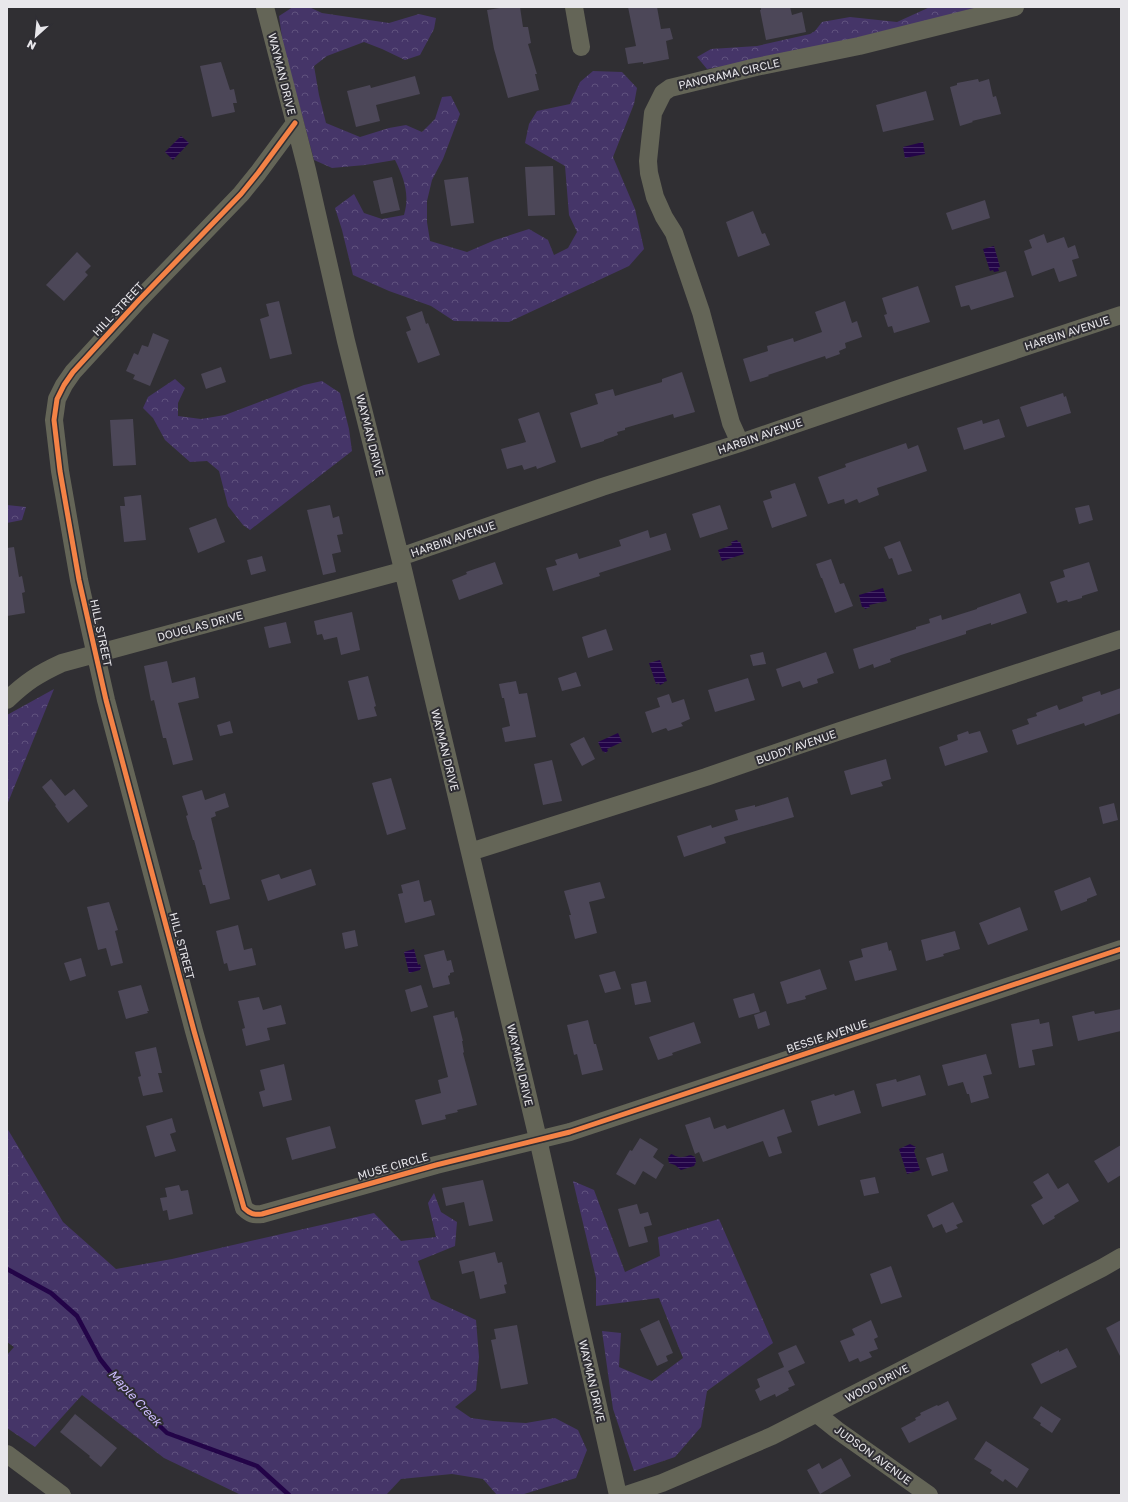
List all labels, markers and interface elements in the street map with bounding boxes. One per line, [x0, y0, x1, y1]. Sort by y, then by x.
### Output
north arrow [16, 16, 56, 56]
street label: WAYMAN DRIVE [266, 32, 299, 116]
text: N [25, 38, 38, 53]
street label: PANORAMA CIRCLE [677, 55, 781, 91]
street label: HILL STREET [89, 279, 146, 338]
street label: HARBIN AVENUE [1023, 313, 1111, 352]
street label: WAYMAN DRIVE [354, 393, 387, 477]
street label: HARBIN AVENUE [716, 415, 804, 456]
street label: HARBIN AVENUE [409, 518, 497, 559]
street label: HILL STREET [88, 598, 115, 668]
street label: DOUGLAS DRIVE [156, 608, 244, 643]
street label: WAYMAN DRIVE [429, 708, 462, 792]
street label: BUDDY AVENUE [754, 727, 838, 766]
street label: HILL STREET [167, 911, 198, 981]
street label: BESSIE AVENUE [785, 1016, 869, 1055]
street label: WAYMAN DRIVE [505, 1023, 536, 1107]
street label: MUSE CIRCLE [356, 1149, 430, 1182]
street label: WAYMAN DRIVE [577, 1339, 608, 1423]
street label: WOOD DRIVE [843, 1361, 911, 1404]
water label: Maple Creek [105, 1366, 166, 1430]
street label: JUDSON AVENUE [832, 1422, 914, 1487]

